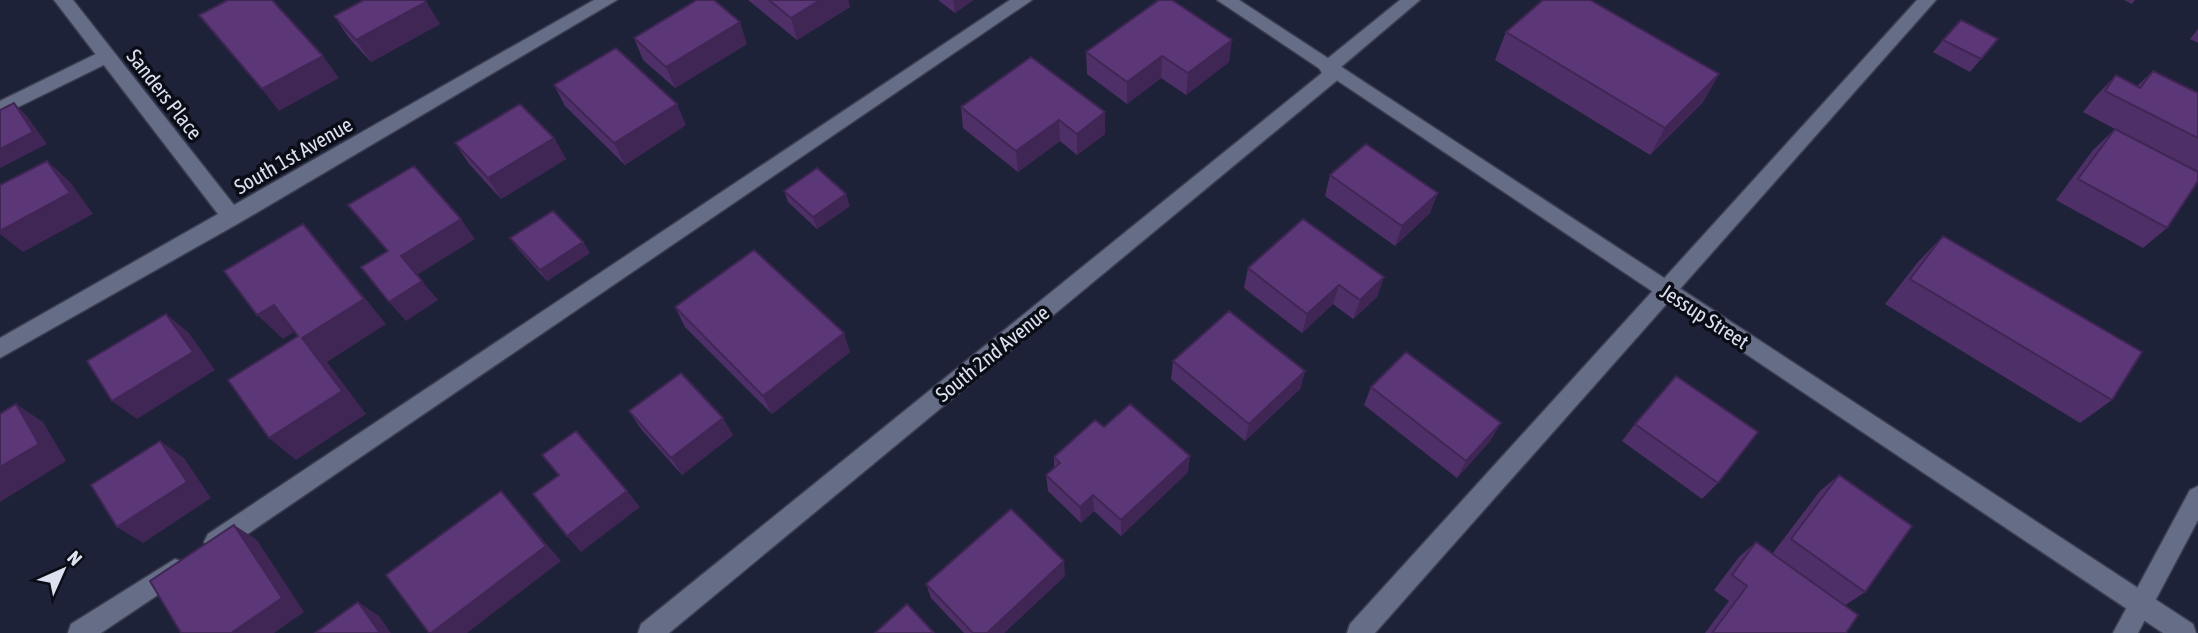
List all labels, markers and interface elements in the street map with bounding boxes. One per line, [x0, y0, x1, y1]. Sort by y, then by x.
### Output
street label: Sanders Place [122, 44, 208, 144]
street label: South 1st Avenue [230, 112, 356, 198]
street label: Jessup Street [1656, 279, 1754, 353]
street label: South 2nd Avenue [930, 300, 1054, 406]
north arrow [28, 535, 98, 605]
text: N [63, 546, 87, 570]

